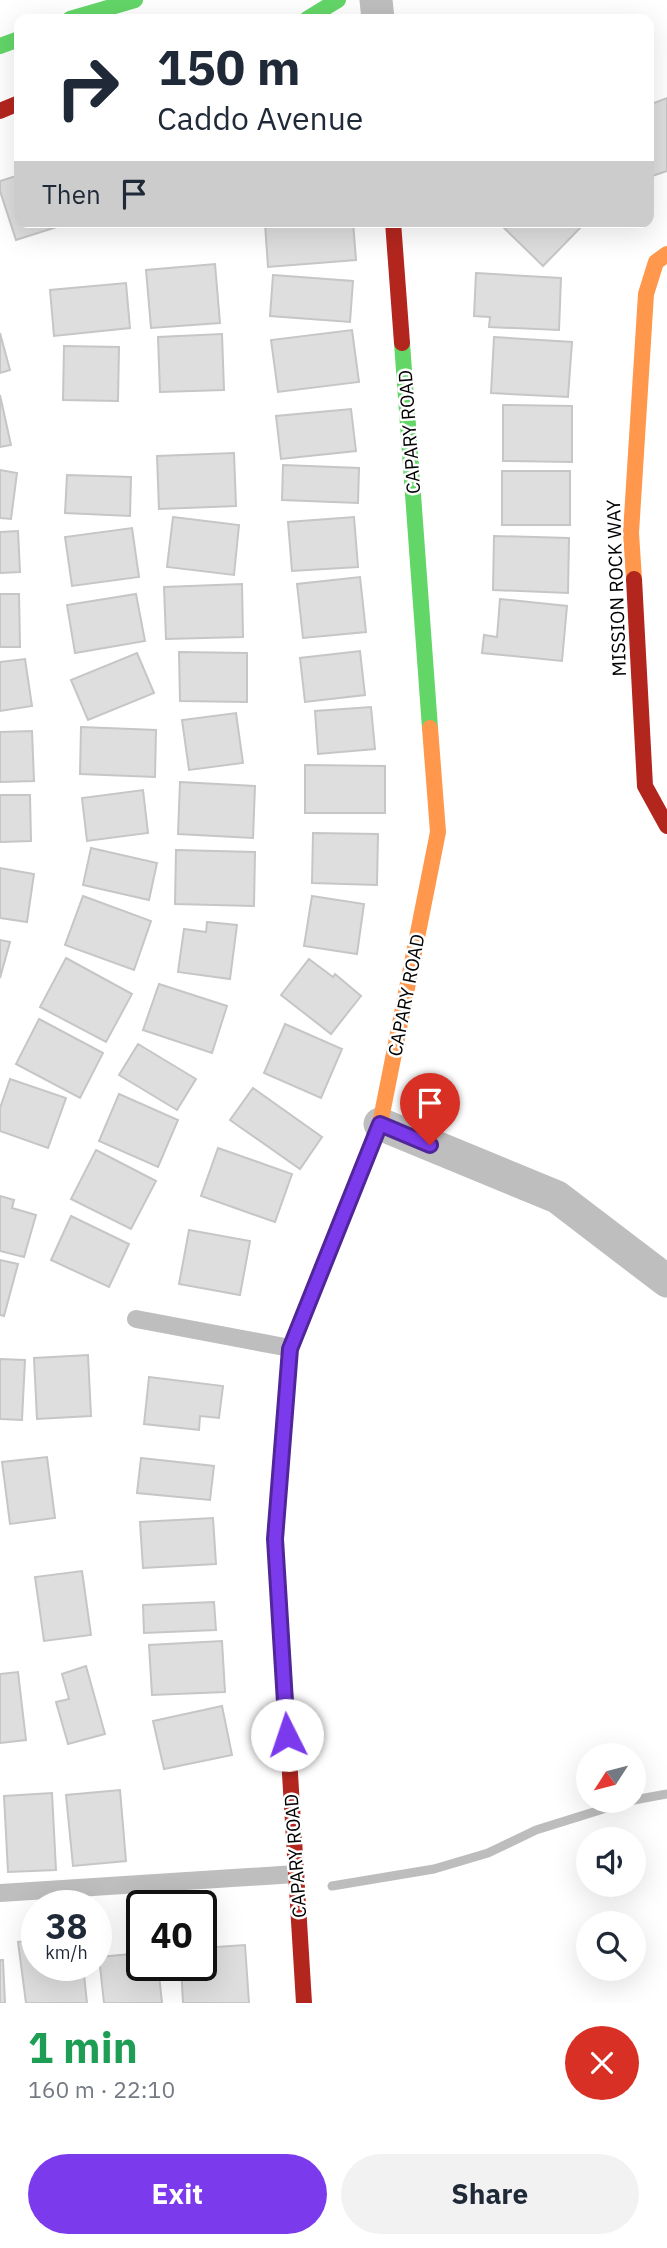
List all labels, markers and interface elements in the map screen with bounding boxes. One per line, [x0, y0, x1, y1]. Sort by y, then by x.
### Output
text: 150 m [157, 35, 301, 98]
icon: right [42, 42, 133, 133]
text: Caddo Avenue [157, 97, 363, 139]
icon: arrive [115, 175, 153, 213]
text: Then [42, 177, 101, 211]
street label: CAPARY ROAD [393, 369, 425, 495]
street label: MISSION ROCK WAY [601, 498, 631, 677]
street label: CAPARY ROAD [382, 932, 430, 1058]
pin [400, 1073, 460, 1145]
icon: arrive [411, 1084, 449, 1122]
position arrow [250, 1698, 324, 1772]
north arrow [576, 1743, 646, 1813]
map controls [576, 1743, 646, 1981]
street label: CAPARY ROAD [279, 1793, 311, 1919]
button: sound [576, 1827, 646, 1897]
speed limit sign: 40 [126, 1890, 217, 1981]
text: 38 [45, 1903, 88, 1949]
button: search [576, 1911, 646, 1981]
text: km/h [45, 1941, 88, 1964]
text: 1 min [28, 2020, 138, 2075]
button: close [565, 2026, 639, 2100]
text: 160 m · 22:10 [28, 2074, 175, 2104]
button: Exit [28, 2154, 327, 2234]
button: Share [341, 2154, 639, 2234]

